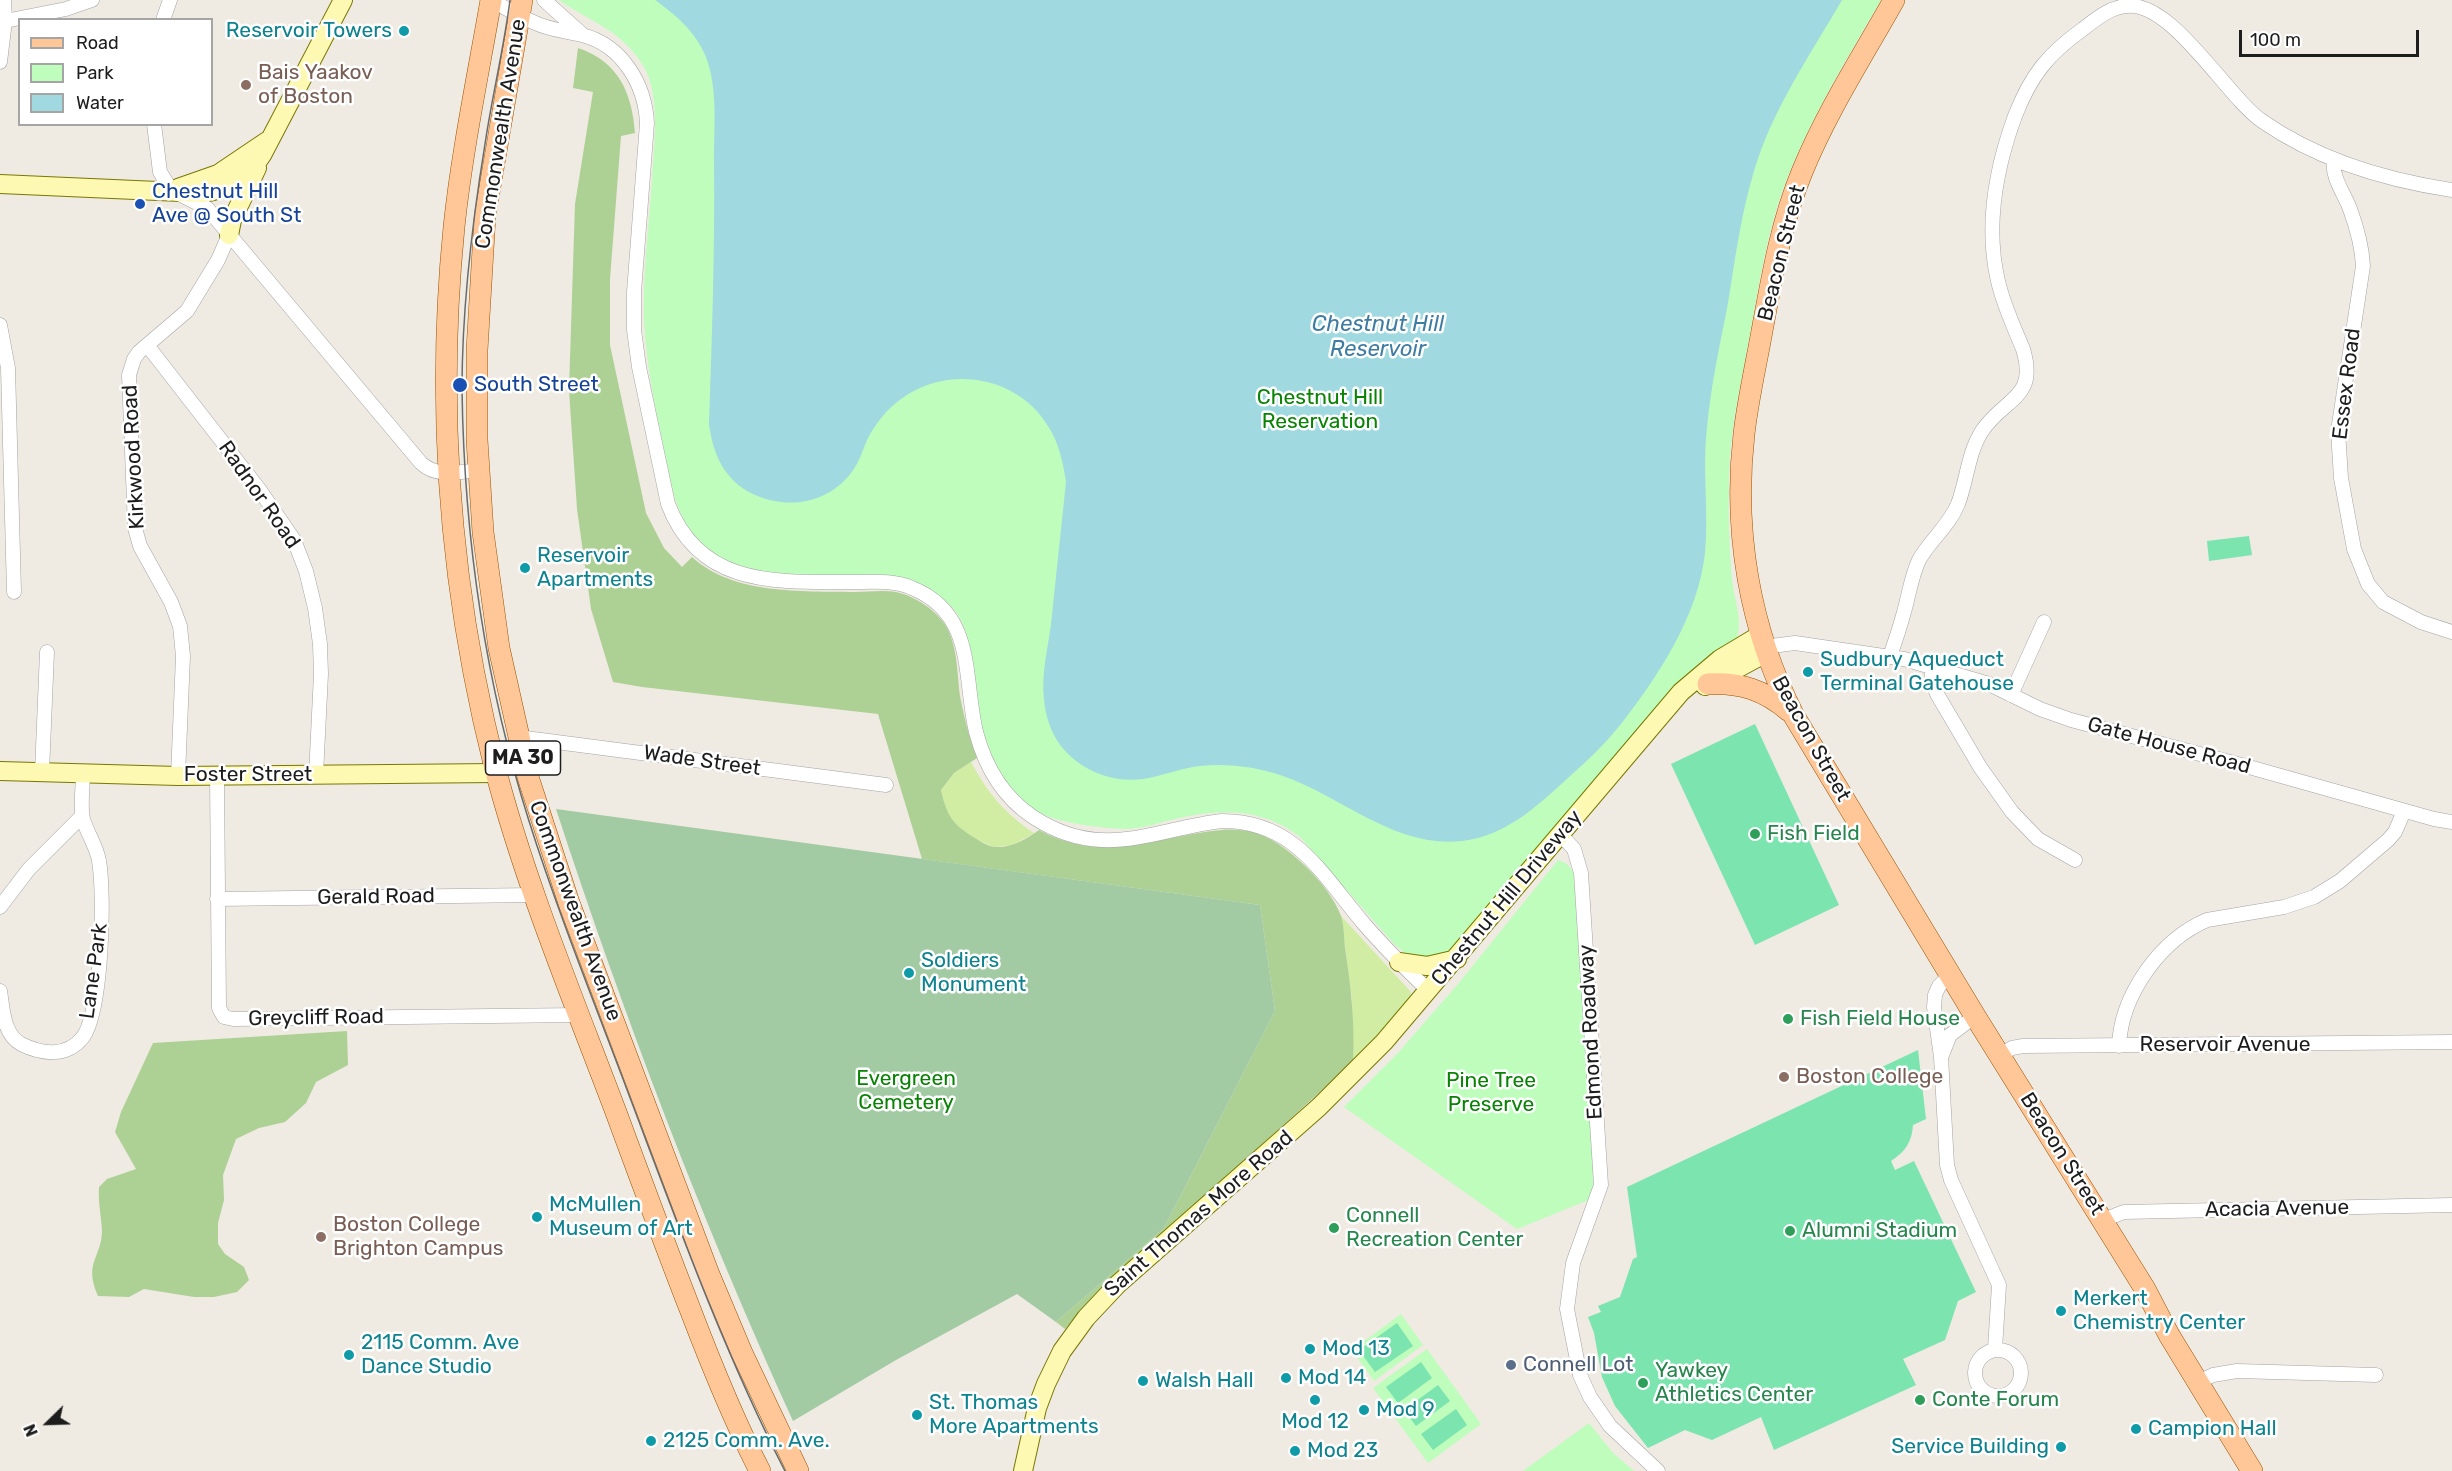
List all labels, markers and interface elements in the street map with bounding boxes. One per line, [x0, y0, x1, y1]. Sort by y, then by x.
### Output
street label: Commonwealth Avenue [470, 17, 532, 251]
legend [18, 18, 213, 126]
place label: Reservoir Towers [226, 18, 392, 44]
scale bar [2242, 18, 2422, 56]
marker: Reservoir Towers [397, 24, 411, 38]
text: 100 m [2250, 29, 2301, 51]
text: Road [76, 32, 119, 54]
place label: Bais Yaakov of Boston [258, 60, 373, 110]
text: Park [76, 62, 113, 84]
marker: Bais Yaakov of Boston [239, 78, 253, 92]
text: Water [76, 92, 124, 114]
place label: Chestnut Hill Ave @ South St [152, 179, 301, 229]
street label: Beacon Street [1753, 182, 1811, 324]
marker: Chestnut Hill Ave @ South St [133, 197, 147, 211]
water label: Chestnut Hill Reservoir [1312, 312, 1444, 364]
street label: Essex Road [2328, 327, 2366, 441]
place label: South Street [474, 372, 599, 398]
marker: South Street [451, 376, 469, 394]
street label: Kirkwood Road [118, 384, 150, 530]
park label: Chestnut Hill Reservation [1257, 385, 1383, 435]
street label: Radnor Road [213, 436, 305, 554]
place label: Reservoir Apartments [537, 543, 653, 593]
marker: Reservoir Apartments [518, 561, 532, 575]
place label: Sudbury Aqueduct Terminal Gatehouse [1820, 647, 2014, 697]
marker: Sudbury Aqueduct Terminal Gatehouse [1801, 665, 1815, 679]
street label: Beacon Street [1766, 672, 1856, 806]
street label: Gate House Road [2085, 712, 2253, 780]
street label: Wade Street [642, 740, 762, 782]
road number: MA 30 [486, 741, 560, 775]
street label: Foster Street [184, 762, 312, 788]
street label: Commonwealth Avenue [523, 797, 627, 1025]
street label: Chestnut Hill Driveway [1426, 805, 1588, 991]
place label: Fish Field [1767, 821, 1860, 847]
marker: Fish Field [1748, 827, 1762, 841]
street label: Gerald Road [317, 883, 435, 911]
street label: Lane Park [75, 921, 113, 1021]
street label: Edmond Roadway [1574, 944, 1608, 1120]
place label: Soldiers Monument [921, 948, 1026, 998]
marker: Soldiers Monument [902, 966, 916, 980]
street label: Greycliff Road [248, 1004, 384, 1032]
place label: Fish Field House [1800, 1006, 1960, 1032]
marker: Fish Field House [1781, 1012, 1795, 1026]
street label: Reservoir Avenue [2140, 1032, 2310, 1058]
place label: Boston College [1796, 1064, 1943, 1090]
park label: Evergreen Cemetery [856, 1066, 956, 1116]
park label: Pine Tree Preserve [1446, 1068, 1536, 1118]
marker: Boston College [1777, 1070, 1791, 1084]
street label: Beacon Street [2014, 1088, 2110, 1220]
street label: Saint Thomas More Road [1100, 1125, 1298, 1303]
place label: McMullen Museum of Art [549, 1192, 693, 1242]
street label: Acacia Avenue [2205, 1195, 2349, 1223]
place label: Connell Recreation Center [1346, 1203, 1523, 1253]
marker: McMullen Museum of Art [530, 1210, 544, 1224]
place label: Boston College Brighton Campus [333, 1212, 504, 1262]
place label: Alumni Stadium [1802, 1218, 1957, 1244]
marker: Connell Recreation Center [1327, 1221, 1341, 1235]
marker: Alumni Stadium [1783, 1224, 1797, 1238]
marker: Boston College Brighton Campus [314, 1230, 328, 1244]
place label: Merkert Chemistry Center [2073, 1286, 2245, 1336]
marker: Merkert Chemistry Center [2054, 1304, 2068, 1318]
place label: 2115 Comm. Ave Dance Studio [361, 1330, 519, 1380]
place label: Mod 13 [1322, 1336, 1390, 1362]
marker: Mod 13 [1303, 1342, 1317, 1356]
marker: 2115 Comm. Ave Dance Studio [342, 1348, 356, 1362]
place label: Connell Lot [1523, 1352, 1633, 1378]
marker: Connell Lot [1504, 1358, 1518, 1372]
place label: Yawkey Athletics Center [1655, 1358, 1813, 1408]
place label: Mod 14 [1298, 1365, 1366, 1391]
place label: Walsh Hall [1155, 1368, 1253, 1394]
marker: Mod 14 [1279, 1371, 1293, 1385]
marker: Walsh Hall [1136, 1374, 1150, 1388]
marker: Yawkey Athletics Center [1636, 1376, 1650, 1390]
place label: Conte Forum [1932, 1387, 2059, 1413]
place label: St. Thomas More Apartments [929, 1390, 1099, 1440]
north arrow [18, 1393, 78, 1453]
marker: Mod 12 [1308, 1393, 1322, 1407]
marker: Conte Forum [1913, 1393, 1927, 1407]
place label: Mod 9 [1376, 1397, 1435, 1423]
marker: Mod 9 [1357, 1403, 1371, 1417]
marker: St. Thomas More Apartments [910, 1408, 924, 1422]
place label: Mod 12 [1281, 1409, 1349, 1435]
place label: Campion Hall [2148, 1416, 2277, 1442]
text: N [20, 1421, 42, 1439]
marker: Campion Hall [2129, 1422, 2143, 1436]
place label: 2125 Comm. Ave. [663, 1428, 830, 1454]
marker: 2125 Comm. Ave. [644, 1434, 658, 1448]
place label: Service Building [1891, 1434, 2049, 1460]
place label: Mod 23 [1307, 1438, 1378, 1464]
marker: Service Building [2054, 1440, 2068, 1454]
marker: Mod 23 [1288, 1444, 1302, 1458]

